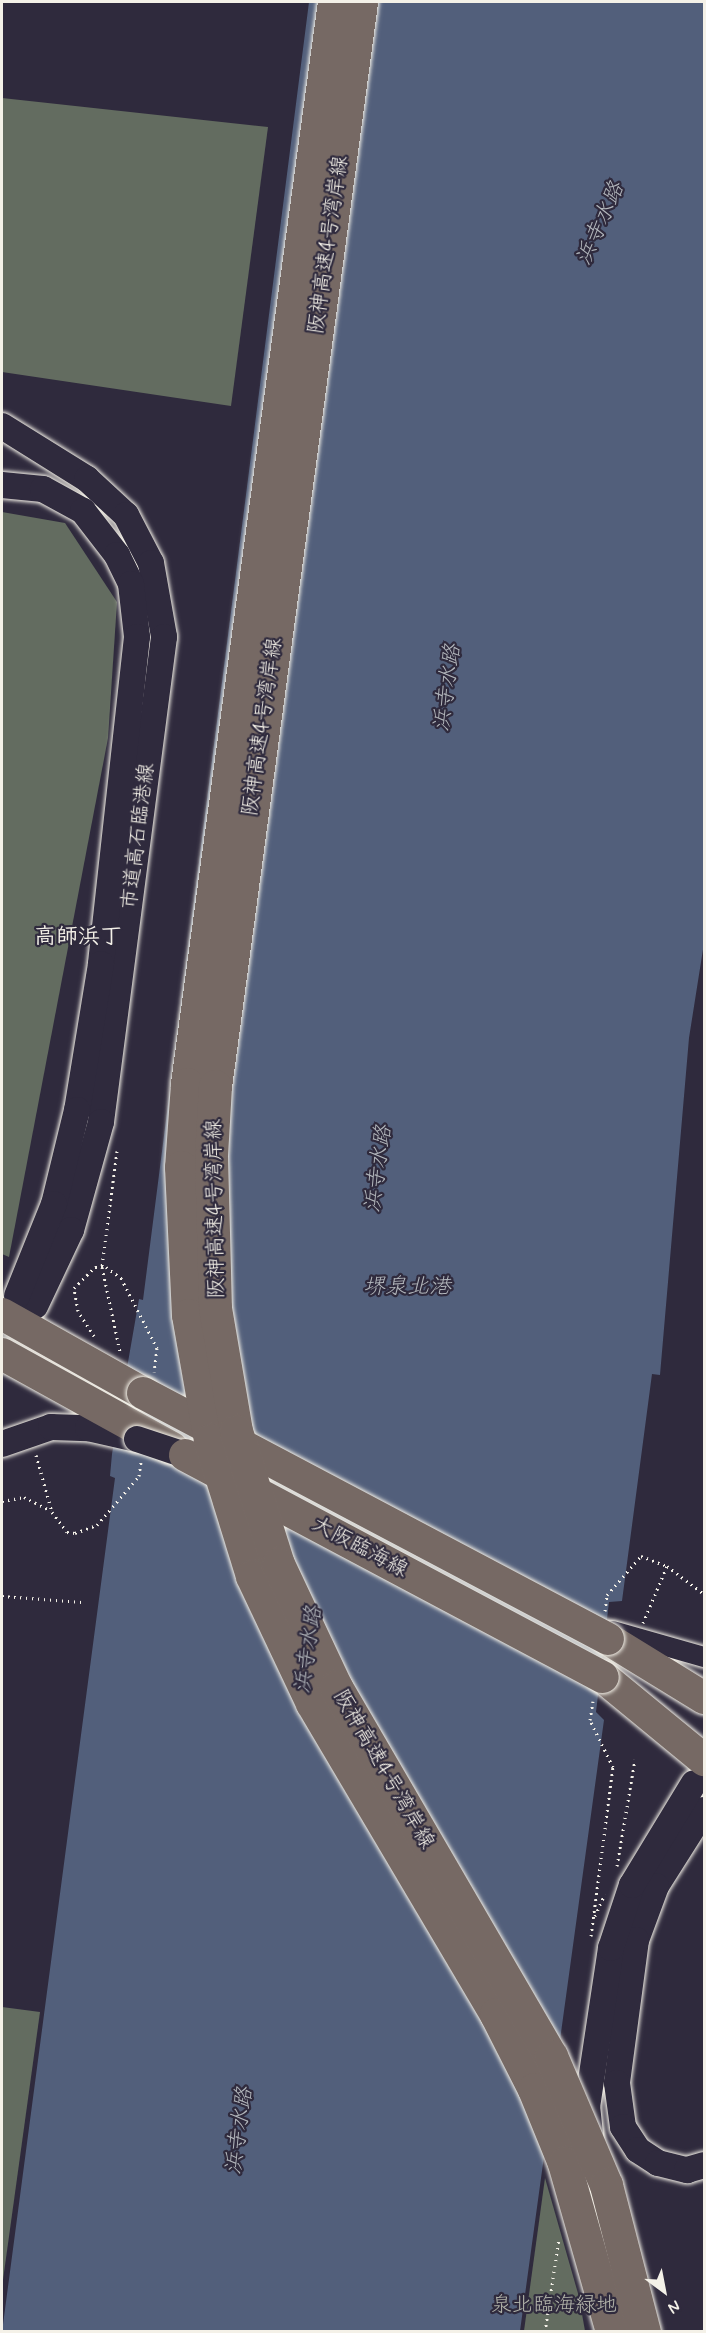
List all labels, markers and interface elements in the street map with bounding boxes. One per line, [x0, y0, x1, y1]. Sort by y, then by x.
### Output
street label: 阪神高速4号湾岸線 [303, 154, 353, 336]
water label: 浜寺水路 [571, 178, 631, 270]
street label: 阪神高速4号湾岸線 [237, 636, 287, 818]
water label: 浜寺水路 [429, 643, 467, 733]
street label: 市道高石臨港線 [117, 762, 159, 910]
district label: 高師浜丁 [34, 925, 122, 951]
street label: 阪神高速4号湾岸線 [201, 1119, 229, 1299]
water label: 浜寺水路 [360, 1124, 398, 1214]
water label: 堺泉北港 [363, 1275, 451, 1301]
street label: 大阪臨海線 [308, 1511, 412, 1583]
water label: 浜寺水路 [290, 1605, 328, 1695]
street label: 阪神高速4号湾岸線 [328, 1685, 440, 1853]
water label: 浜寺水路 [221, 2086, 259, 2176]
north arrow [634, 2261, 694, 2321]
park label: 泉北臨海緑地 [491, 2292, 617, 2318]
text: N [664, 2295, 684, 2318]

